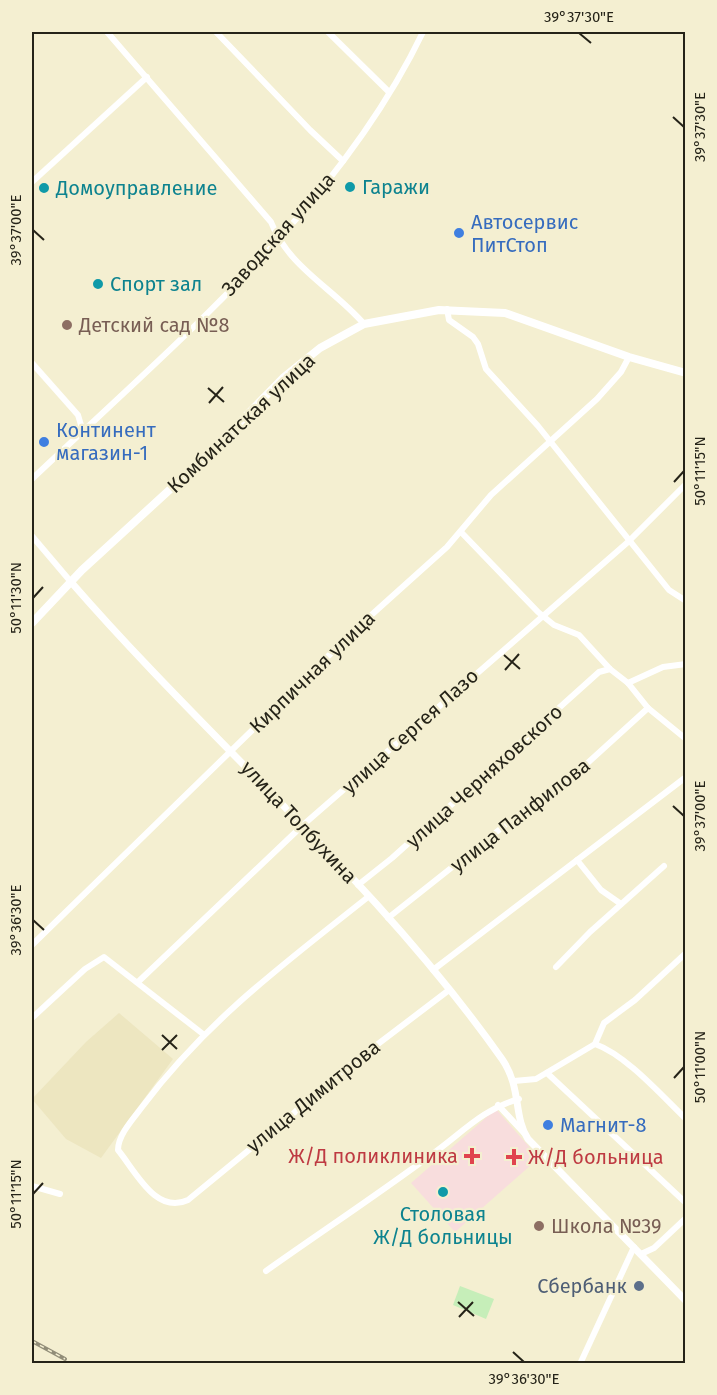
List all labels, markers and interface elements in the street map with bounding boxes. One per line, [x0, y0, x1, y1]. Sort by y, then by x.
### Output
text: 39°37'30"E [544, 8, 614, 26]
text: 39°37'30"E [691, 92, 709, 162]
street label: Заводская улица [216, 167, 340, 301]
place label: Гаражи [362, 175, 430, 199]
place label: Домоуправление [55, 176, 217, 200]
marker: Гаражи [343, 180, 357, 194]
marker: Домоуправление [37, 181, 51, 195]
text: 39°37'00"E [7, 195, 25, 265]
place label: Автосервис ПитСтоп [471, 210, 578, 257]
marker: Автосервис ПитСтоп [452, 226, 466, 240]
place label: Спорт зал [110, 272, 202, 296]
marker: Спорт зал [91, 277, 105, 291]
place label: Детский сад №8 [78, 313, 230, 337]
marker: Детский сад №8 [60, 318, 74, 332]
street label: Комбинатская улица [162, 348, 320, 498]
place label: Континент магазин-1 [56, 418, 157, 465]
marker: Континент магазин-1 [37, 435, 51, 449]
text: 50°11'15"N [691, 436, 709, 506]
text: 50°11'30"N [7, 562, 25, 634]
street label: Кирпичная улица [244, 606, 380, 738]
street label: улица Сергея Лазо [337, 663, 483, 799]
street label: улица Черняховского [401, 699, 567, 853]
street label: улица Панфилова [445, 753, 595, 877]
street label: улица Толбухина [236, 756, 362, 888]
text: 39°37'00"E [691, 781, 709, 851]
text: 39°36'30"E [7, 884, 25, 956]
text: 50°11'00"N [691, 1031, 709, 1103]
street label: улица Димитрова [241, 1035, 385, 1157]
place label: Магнит-8 [560, 1113, 647, 1137]
marker: Магнит-8 [541, 1118, 555, 1132]
place label: Ж/Д поликлиника [288, 1144, 458, 1168]
place label: Ж/Д больница [528, 1145, 664, 1169]
marker: Ж/Д поликлиника [463, 1147, 481, 1165]
marker: Ж/Д больница [505, 1148, 523, 1166]
text: 50°11'15"N [7, 1159, 25, 1229]
marker: Столовая Ж/Д больницы [436, 1185, 450, 1199]
place label: Столовая Ж/Д больницы [373, 1202, 513, 1249]
place label: Школа №39 [551, 1214, 662, 1238]
marker: Школа №39 [532, 1219, 546, 1233]
place label: Сбербанк [537, 1274, 628, 1298]
marker: Сбербанк [632, 1279, 646, 1293]
text: 39°36'30"E [488, 1370, 560, 1388]

